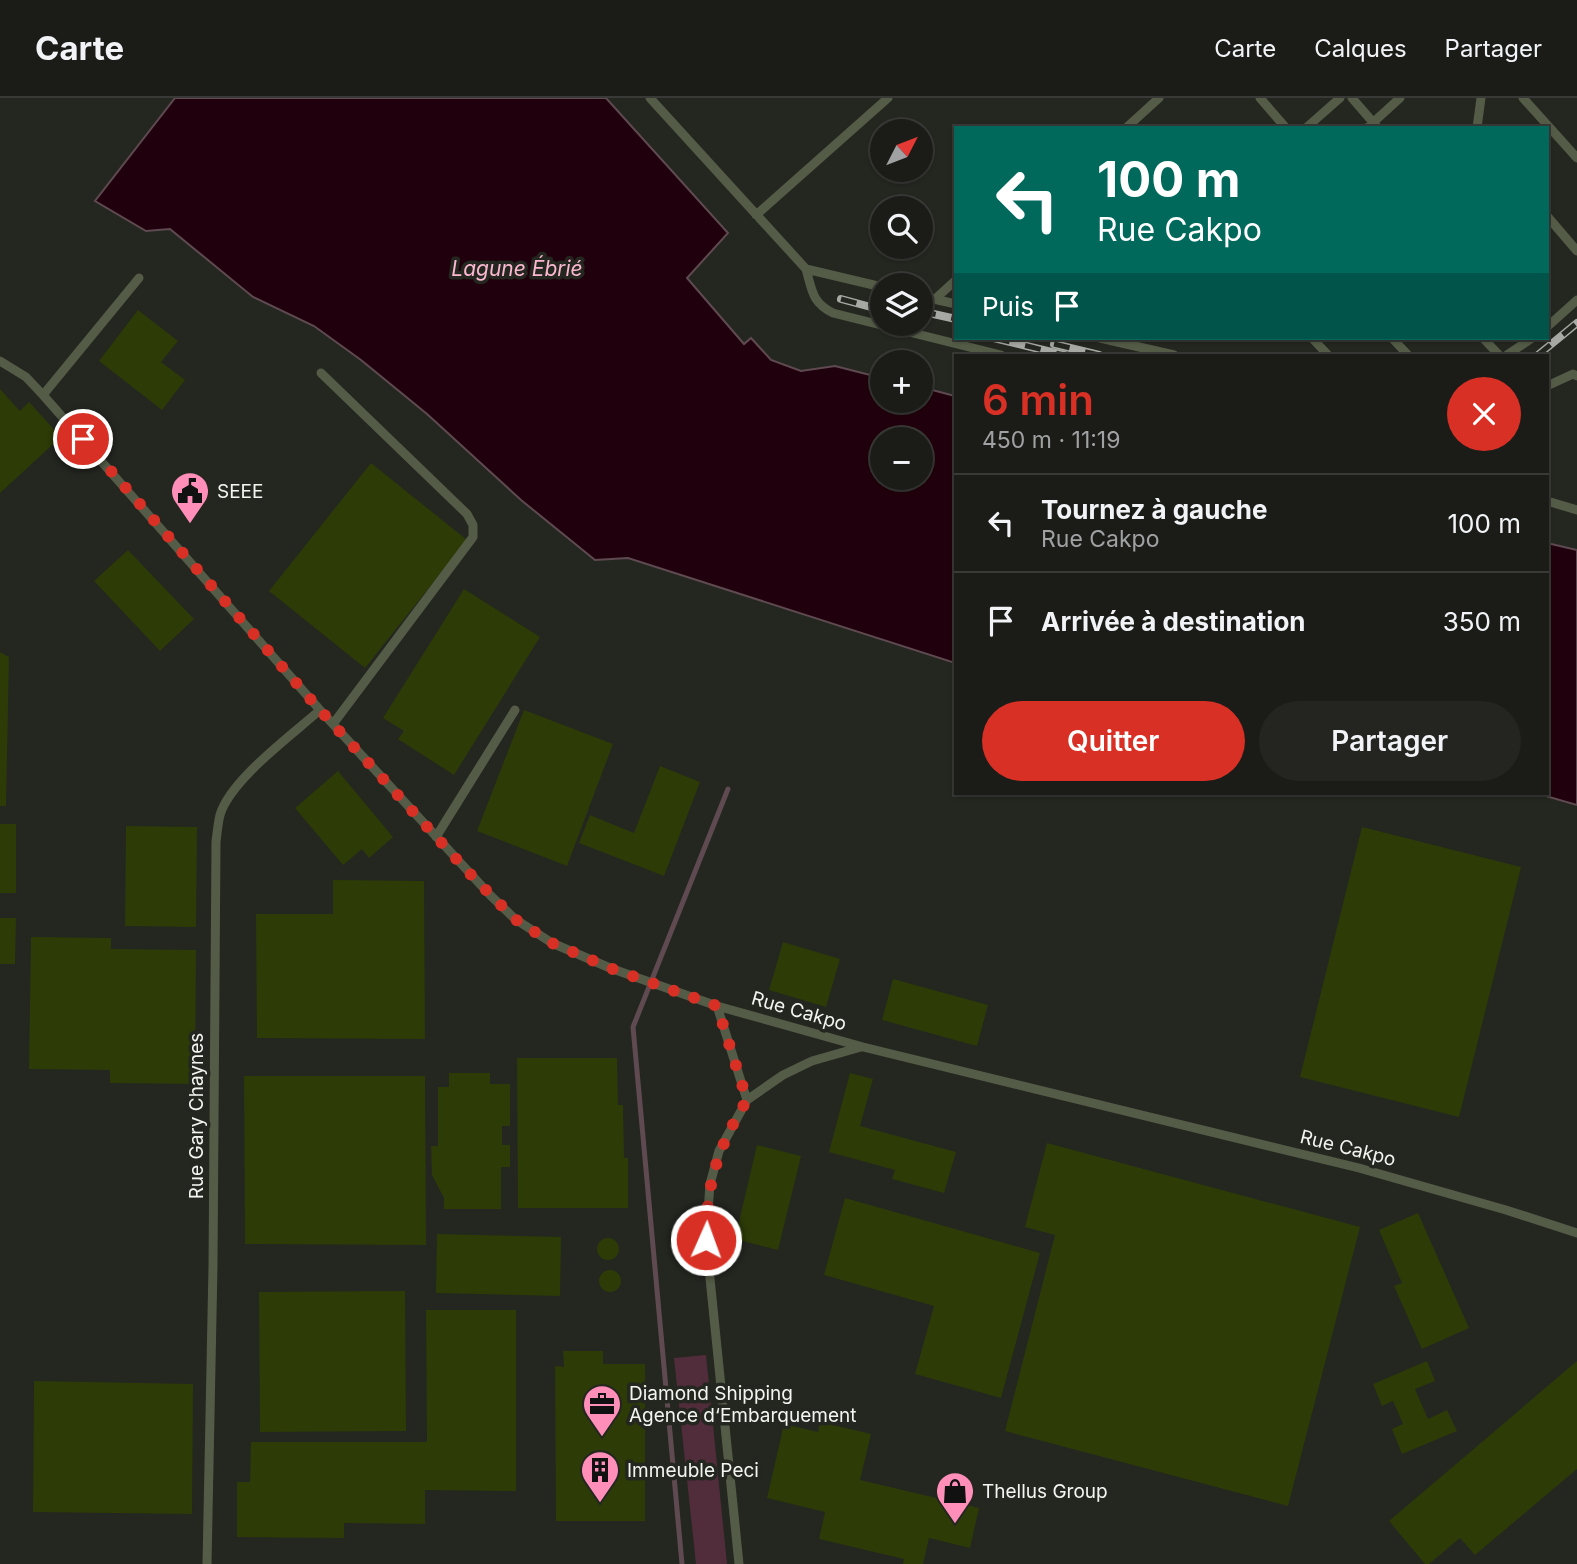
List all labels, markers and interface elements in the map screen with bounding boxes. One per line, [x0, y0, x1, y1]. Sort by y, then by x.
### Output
text: Carte [35, 28, 124, 68]
text: Carte [1214, 34, 1276, 63]
text: Calques [1314, 34, 1407, 63]
text: Partager [1445, 34, 1542, 63]
north arrow [870, 119, 933, 182]
map controls [870, 119, 933, 490]
text: 100 m [1097, 150, 1241, 209]
icon: left [982, 154, 1073, 245]
button: search [870, 196, 933, 259]
text: Rue Cakpo [1097, 210, 1262, 249]
water label: Lagune Ébrié [451, 255, 583, 281]
button: layers [870, 273, 933, 336]
icon: arrive [1048, 287, 1086, 325]
text: Puis [982, 291, 1034, 322]
button: + [870, 350, 933, 413]
text: 6 min [982, 374, 1094, 425]
button: close [1447, 377, 1521, 451]
pin [53, 409, 113, 469]
icon: arrive [64, 420, 102, 458]
text: 450 m · 11:19 [982, 426, 1120, 454]
button: − [870, 427, 933, 490]
public building icon: SEEE [169, 470, 211, 525]
place label: SEEE [217, 480, 263, 503]
text: Tournez à gauche [1041, 494, 1267, 525]
icon: left [982, 504, 1020, 542]
text: 100 m [1448, 508, 1521, 539]
text: Rue Cakpo [1041, 525, 1160, 553]
icon: arrive [982, 602, 1020, 640]
text: Arrivée à destination [1041, 606, 1306, 637]
text: 350 m [1443, 606, 1521, 637]
button: Quitter [982, 701, 1245, 781]
button: Partager [1259, 701, 1521, 781]
street label: Rue Cakpo [749, 986, 849, 1036]
street label: Rue Gary Chaynes [185, 1033, 208, 1199]
street label: Rue Cakpo [1298, 1125, 1398, 1171]
position arrow [669, 1203, 743, 1277]
place label: Diamond Shipping Agence d‘Embarquement [629, 1382, 856, 1427]
office icon: Diamond Shipping Agence d‘Embarquement [581, 1383, 623, 1438]
building icon: Immeuble Peci [579, 1449, 621, 1504]
place label: Immeuble Peci [627, 1459, 759, 1482]
shop icon: Thellus Group [934, 1470, 976, 1525]
place label: Thellus Group [982, 1480, 1108, 1503]

